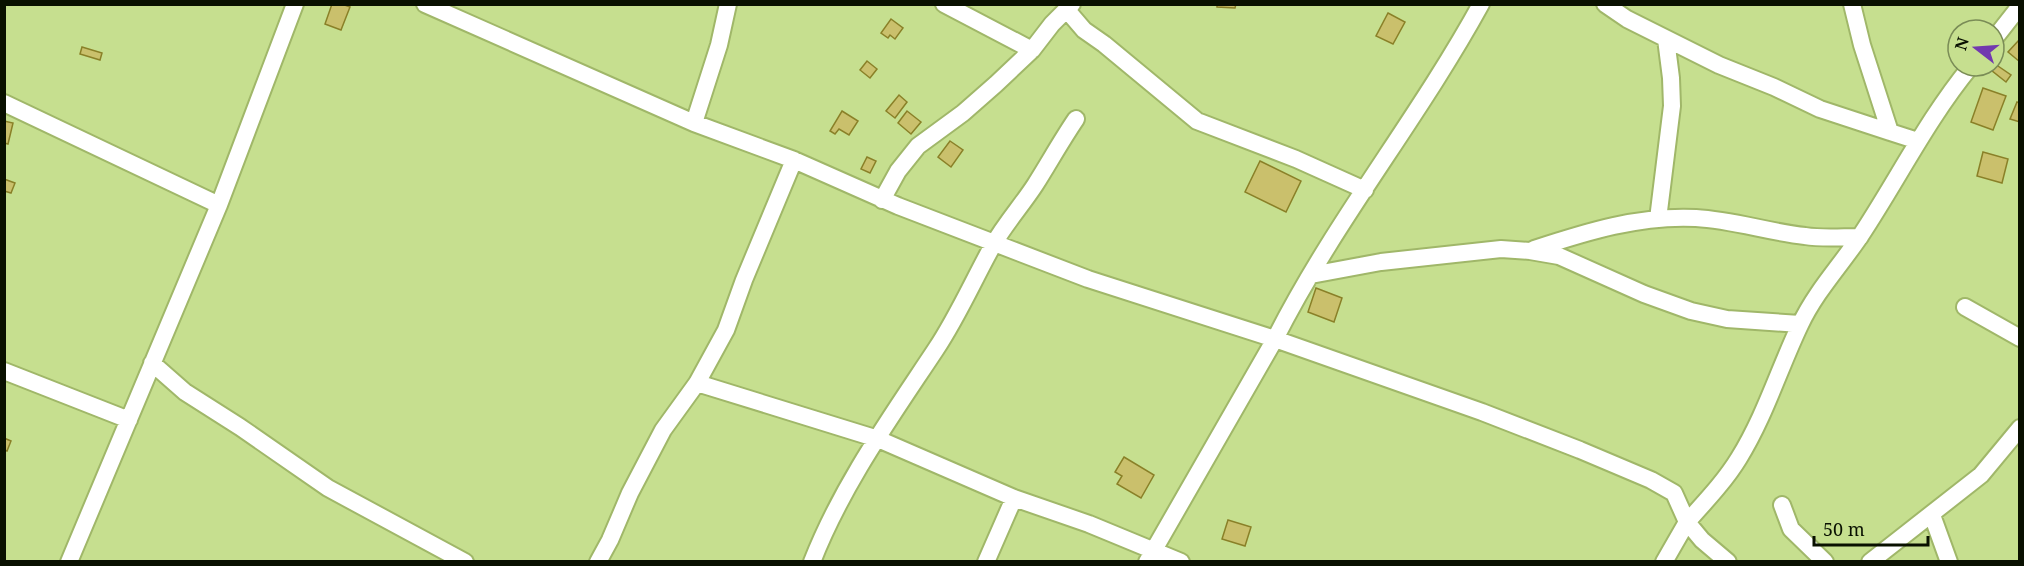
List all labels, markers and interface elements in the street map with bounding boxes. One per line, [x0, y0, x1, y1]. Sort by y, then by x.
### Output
north arrow [1946, 18, 2006, 78]
text: N [1949, 34, 1974, 53]
scale bar [1814, 509, 1928, 547]
text: 50 m [1823, 517, 1865, 541]

